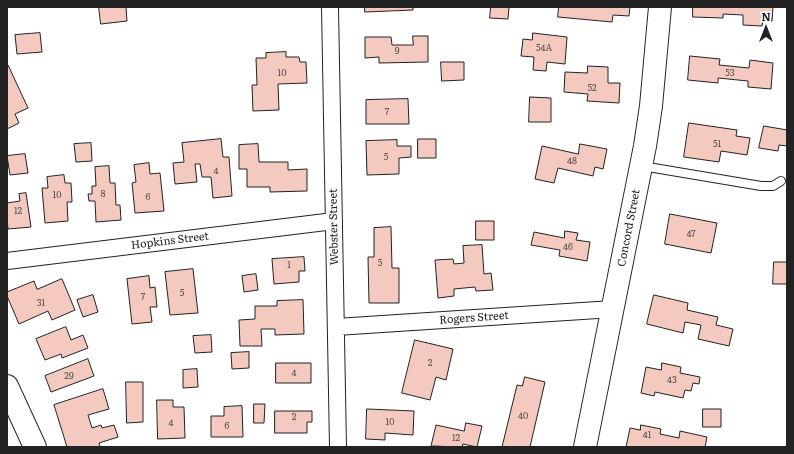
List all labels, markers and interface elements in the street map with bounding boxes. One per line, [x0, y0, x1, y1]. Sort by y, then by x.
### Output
north arrow [746, 8, 786, 48]
text: N [761, 8, 771, 24]
house number: 54A [536, 43, 552, 53]
house number: 9 [395, 46, 399, 56]
house number: 10 [278, 68, 286, 78]
house number: 53 [725, 68, 735, 78]
house number: 52 [587, 83, 597, 93]
house number: 7 [385, 107, 389, 117]
house number: 51 [713, 139, 721, 149]
house number: 5 [384, 152, 388, 162]
house number: 48 [567, 156, 577, 166]
house number: 4 [214, 166, 218, 176]
street label: Concord Street [615, 188, 643, 268]
house number: 8 [101, 189, 105, 199]
street label: Webster Street [327, 189, 341, 265]
house number: 10 [53, 190, 61, 200]
house number: 6 [146, 192, 150, 202]
house number: 12 [14, 206, 22, 216]
house number: 47 [686, 229, 696, 239]
street label: Hopkins Street [130, 230, 210, 252]
house number: 46 [563, 242, 573, 252]
house number: 5 [378, 258, 382, 268]
house number: 1 [287, 260, 291, 270]
house number: 5 [180, 288, 184, 298]
house number: 7 [141, 292, 145, 302]
house number: 31 [37, 298, 45, 308]
street label: Rogers Street [439, 309, 509, 327]
house number: 2 [428, 358, 432, 368]
house number: 4 [292, 368, 296, 378]
house number: 29 [64, 371, 74, 381]
house number: 43 [667, 375, 677, 385]
house number: 40 [518, 411, 528, 421]
house number: 2 [292, 412, 296, 422]
house number: 10 [386, 417, 394, 427]
house number: 4 [169, 418, 173, 428]
house number: 6 [225, 421, 229, 431]
house number: 41 [643, 430, 651, 440]
house number: 12 [452, 433, 460, 443]

